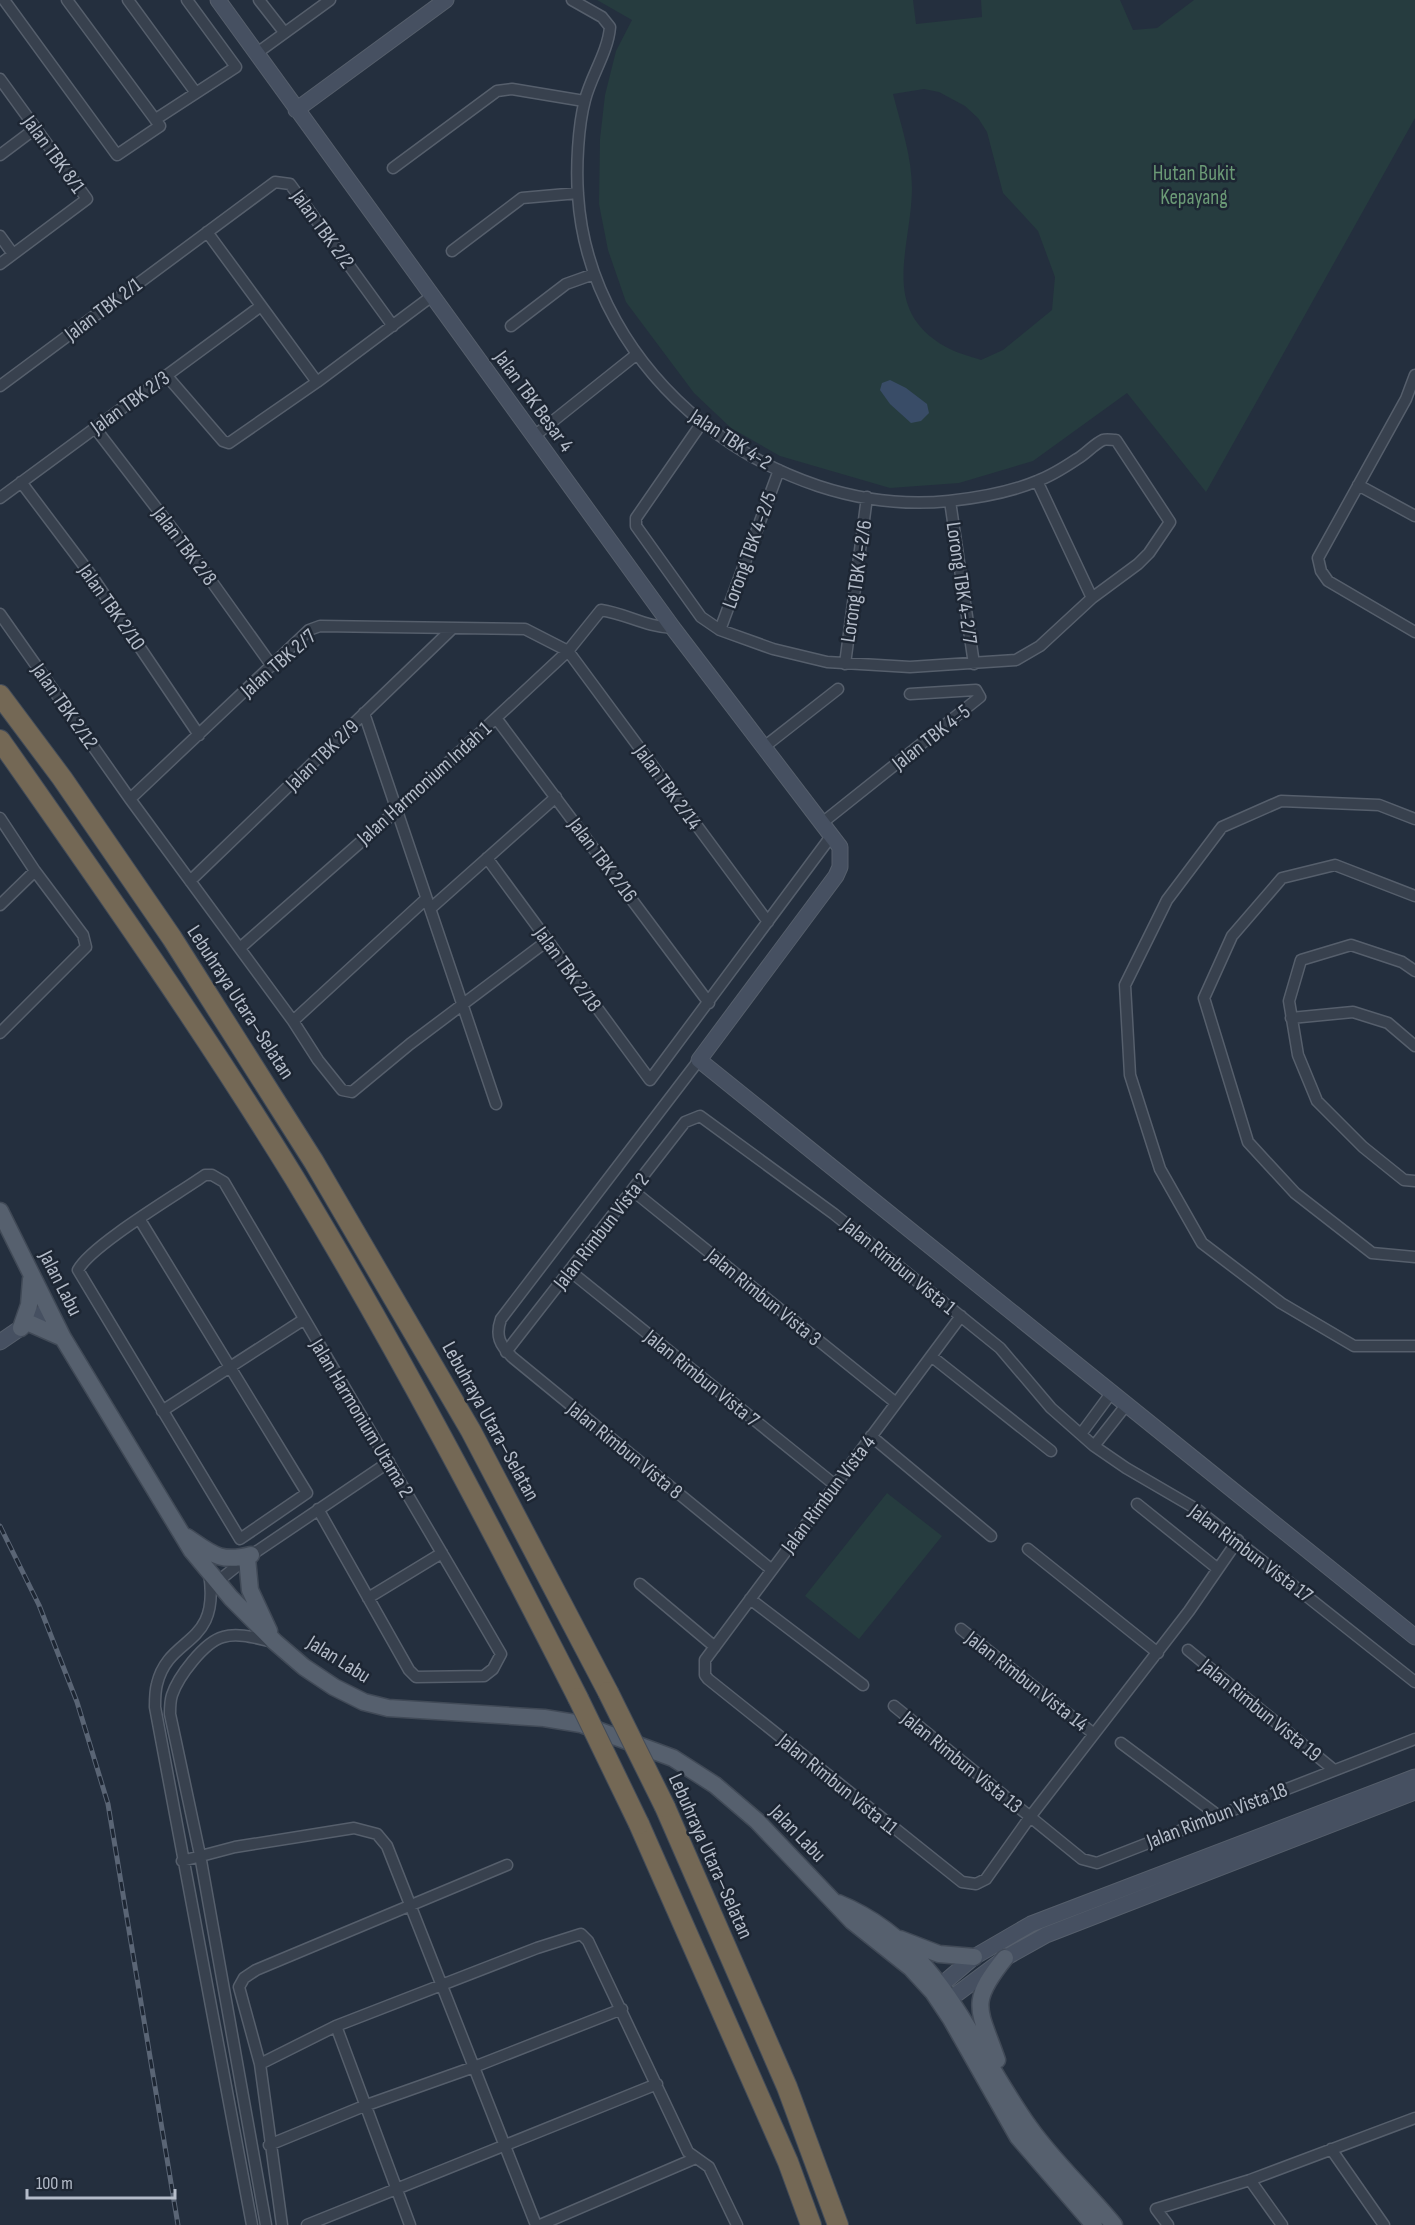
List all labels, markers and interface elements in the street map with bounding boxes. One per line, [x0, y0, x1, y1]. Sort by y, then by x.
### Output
street label: Jalan TBK 8/1 [16, 110, 91, 199]
park label: Hutan Bukit Kepayang [1153, 161, 1235, 210]
street label: Jalan TBK 2/2 [285, 184, 360, 274]
street label: Jalan TBK 2/1 [59, 272, 147, 347]
street label: Jalan TBK Besar 4 [488, 345, 579, 457]
street label: Jalan TBK 2/3 [85, 365, 175, 440]
street label: Jalan TBK 4-2 [684, 403, 776, 475]
street label: Lorong TBK 4-2/5 [717, 488, 782, 612]
street label: Jalan TBK 2/8 [146, 501, 222, 591]
street label: Lorong TBK 4-2/6 [836, 518, 877, 644]
street label: Lorong TBK 4-2/7 [941, 520, 983, 646]
street label: Jalan TBK 2/10 [72, 559, 150, 655]
street label: Jalan TBK 2/7 [235, 623, 322, 704]
street label: Jalan TBK 2/12 [25, 658, 103, 754]
street label: Jalan TBK 4-5 [886, 699, 975, 776]
street label: Jalan TBK 2/9 [280, 714, 364, 797]
street label: Jalan Harmonium Indah 1 [351, 716, 497, 851]
street label: Jalan TBK 2/14 [628, 739, 707, 835]
street label: Jalan TBK 2/16 [562, 812, 642, 907]
street label: Lebuhraya Utara–Selatan [182, 921, 300, 1084]
street label: Jalan TBK 2/18 [528, 921, 607, 1017]
street label: Jalan Rimbun Vista 2 [548, 1168, 655, 1295]
street label: Jalan Rimbun Vista 1 [836, 1212, 961, 1320]
street label: Jalan Rimbun Vista 3 [700, 1243, 826, 1351]
street label: Jalan Labu [33, 1245, 88, 1320]
street label: Jalan Rimbun Vista 7 [638, 1324, 765, 1433]
street label: Jalan Harmonium Utama 2 [304, 1334, 419, 1502]
street label: Lebuhraya Utara–Selatan [436, 1337, 545, 1505]
street label: Jalan Rimbun Vista 8 [561, 1396, 688, 1505]
street label: Jalan Rimbun Vista 4 [775, 1430, 881, 1559]
street label: Jalan Rimbun Vista 17 [1183, 1498, 1318, 1608]
street label: Jalan Rimbun Vista 14 [960, 1625, 1093, 1737]
street label: Jalan Labu [302, 1630, 375, 1689]
street label: Jalan Rimbun Vista 19 [1194, 1653, 1326, 1767]
street label: Jalan Rimbun Vista 13 [895, 1705, 1027, 1819]
street label: Jalan Rimbun Vista 11 [772, 1728, 903, 1841]
street label: Lebuhraya Utara–Selatan [663, 1770, 758, 1943]
street label: Jalan Rimbun Vista 18 [1142, 1777, 1291, 1854]
street label: Jalan Labu [764, 1799, 831, 1867]
scale bar [27, 2162, 176, 2200]
text: 100 m [36, 2173, 73, 2194]

